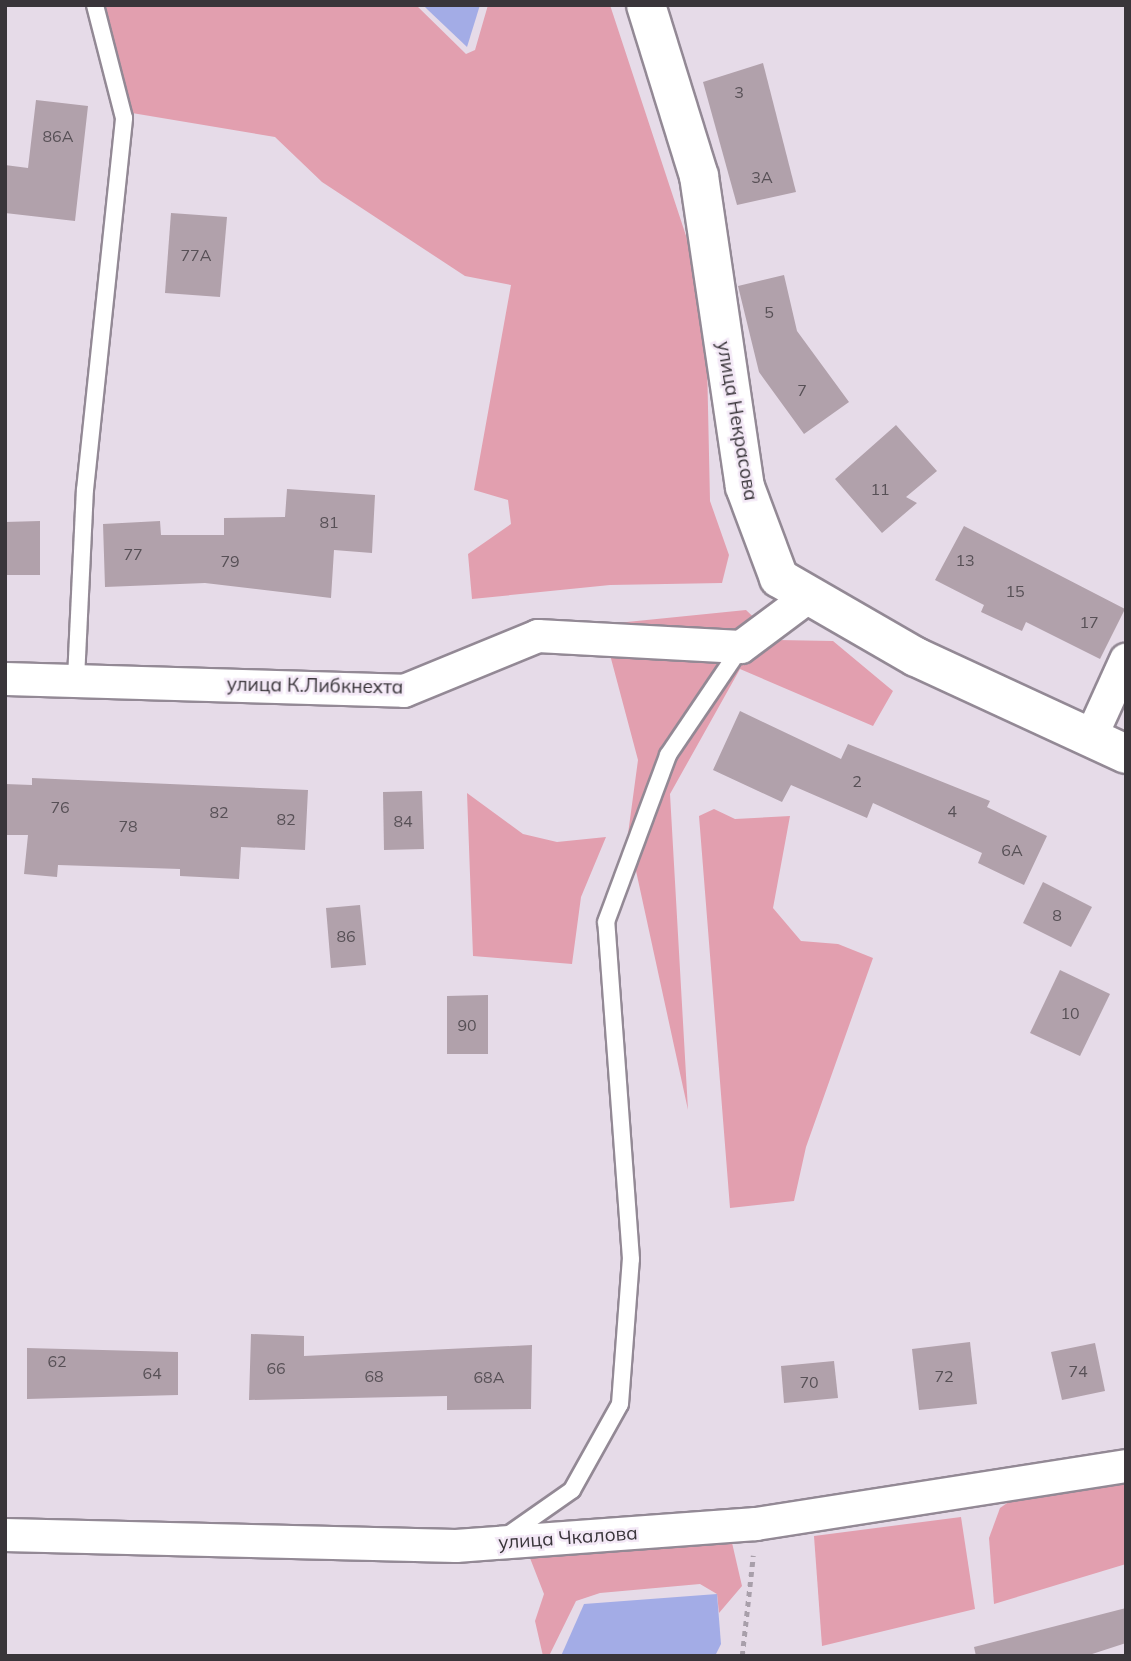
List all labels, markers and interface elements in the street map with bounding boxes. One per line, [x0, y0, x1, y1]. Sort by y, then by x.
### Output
house number: 3 [734, 82, 744, 102]
house number: 86А [43, 126, 73, 146]
house number: 3А [751, 167, 773, 187]
house number: 77А [181, 245, 211, 265]
house number: 5 [764, 302, 774, 322]
street label: улица Некрасова [712, 339, 762, 503]
house number: 7 [797, 380, 807, 400]
house number: 11 [870, 479, 890, 499]
house number: 81 [319, 512, 339, 532]
house number: 77 [123, 544, 143, 564]
house number: 13 [955, 550, 975, 570]
house number: 79 [220, 551, 240, 571]
house number: 15 [1005, 581, 1025, 601]
house number: 17 [1079, 612, 1099, 632]
street label: улица К.Либкнехта [226, 673, 404, 699]
house number: 2 [852, 771, 862, 791]
house number: 76 [50, 797, 70, 817]
house number: 4 [947, 801, 957, 821]
house number: 82 [209, 802, 229, 822]
house number: 82 [276, 809, 296, 829]
house number: 84 [393, 811, 413, 831]
house number: 78 [118, 816, 138, 836]
house number: 6А [1001, 840, 1023, 860]
house number: 8 [1052, 905, 1062, 925]
house number: 86 [336, 926, 356, 946]
house number: 10 [1060, 1003, 1080, 1023]
house number: 90 [457, 1015, 477, 1035]
house number: 62 [47, 1351, 67, 1371]
house number: 66 [266, 1358, 286, 1378]
house number: 74 [1068, 1361, 1088, 1381]
house number: 64 [142, 1363, 162, 1383]
house number: 68 [364, 1366, 384, 1386]
house number: 72 [934, 1366, 954, 1386]
house number: 68А [474, 1367, 504, 1387]
house number: 70 [799, 1372, 819, 1392]
street label: улица Чкалова [498, 1522, 638, 1554]

